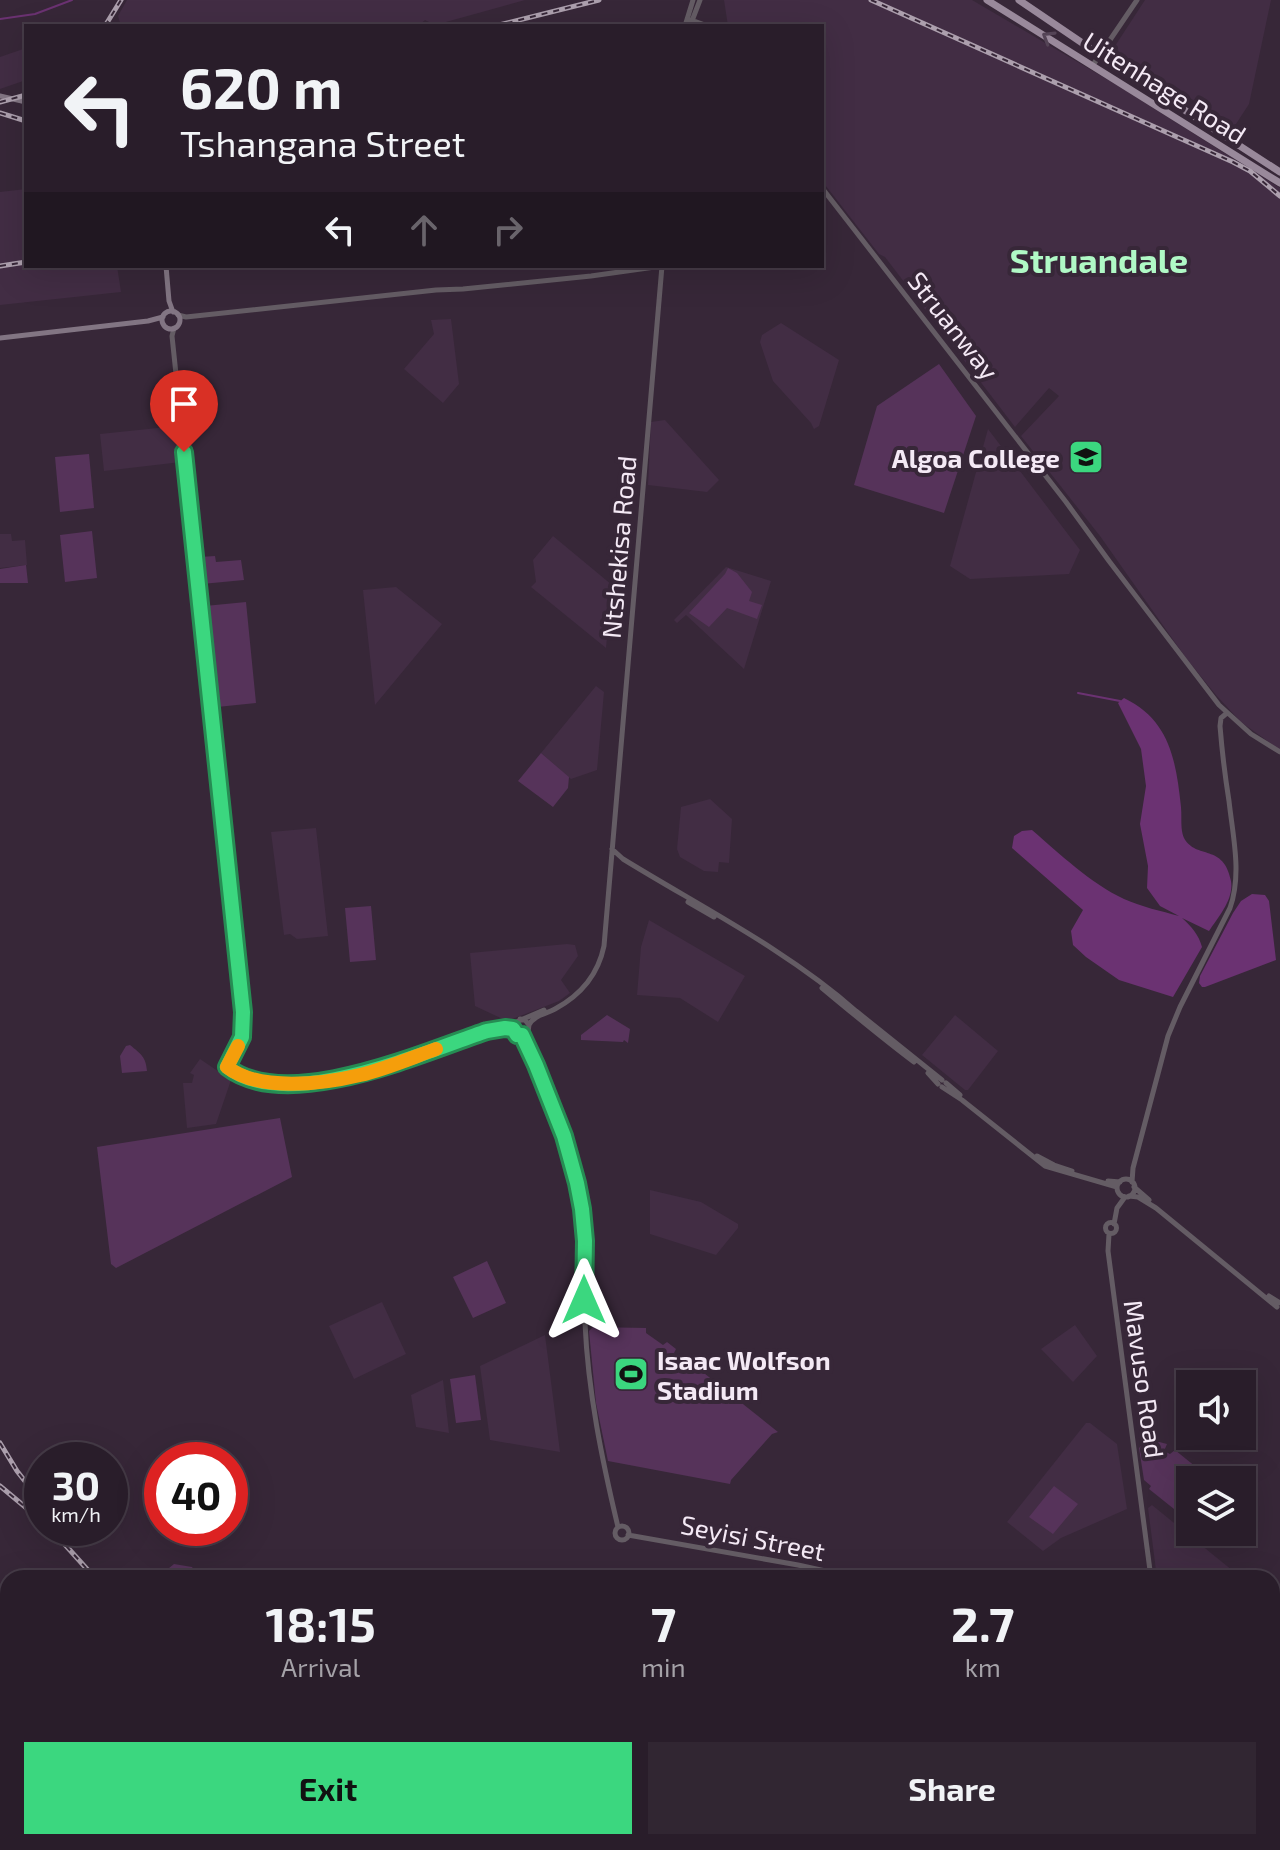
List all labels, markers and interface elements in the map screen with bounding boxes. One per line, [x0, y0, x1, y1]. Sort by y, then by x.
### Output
street label: Uitenhage Road [1078, 25, 1252, 149]
one-way arrow [1042, 32, 1057, 47]
text: 620 m [180, 53, 342, 120]
icon: left [48, 56, 152, 160]
text: Tshangana Street [180, 121, 466, 164]
icon: left [318, 208, 362, 252]
icon: ahead [402, 208, 446, 252]
icon: right [486, 208, 530, 252]
district label: Struandale [1010, 239, 1188, 280]
street label: Struanway [902, 265, 1006, 385]
pin [150, 370, 218, 452]
icon: arrive [162, 382, 206, 426]
school or university icon: Algoa College [1067, 438, 1105, 476]
place label: Algoa College [892, 442, 1060, 473]
street label: Ntshekisa Road [595, 454, 641, 640]
position arrow [542, 1258, 626, 1342]
street label: Mavuso Road [1119, 1298, 1171, 1460]
place label: Isaac Wolfson Stadium [657, 1344, 831, 1405]
sports icon: Isaac Wolfson Stadium [612, 1355, 650, 1393]
map controls [1176, 1370, 1256, 1546]
button: sound [1176, 1370, 1256, 1450]
speed limit sign: 40 [144, 1442, 248, 1546]
text: 30 [52, 1460, 100, 1508]
button: layers [1176, 1466, 1256, 1546]
text: km/h [51, 1502, 101, 1526]
street label: Seyisi Street [678, 1508, 828, 1566]
text: 18:15 [266, 1594, 376, 1652]
text: 7 [651, 1594, 676, 1652]
text: 2.7 [951, 1594, 1014, 1652]
text: Arrival [281, 1651, 360, 1682]
text: min [641, 1651, 686, 1682]
text: km [965, 1651, 1001, 1682]
button: Exit [24, 1742, 632, 1834]
button: Share [648, 1742, 1256, 1834]

